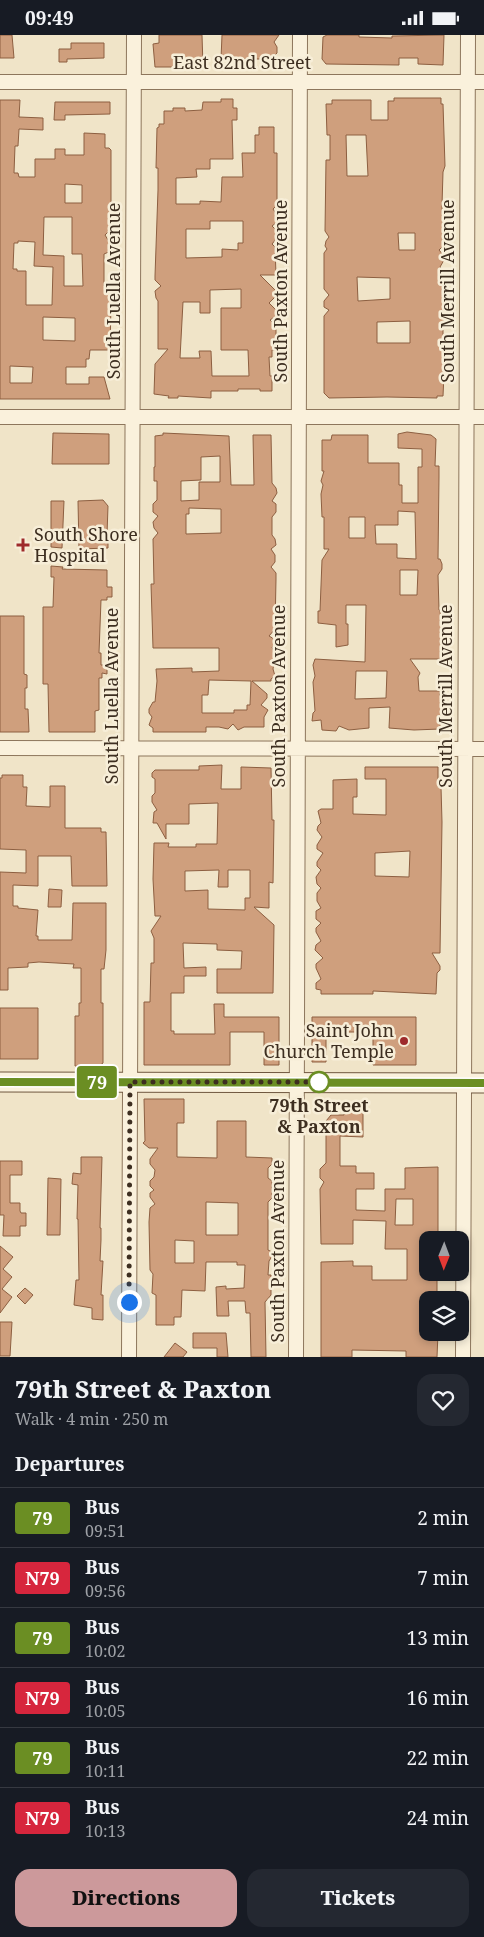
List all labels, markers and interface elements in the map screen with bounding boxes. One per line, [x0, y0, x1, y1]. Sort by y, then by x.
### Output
text: 09:49 [25, 5, 74, 31]
street label: East 82nd Street [173, 50, 311, 74]
street label: South Merrill Avenue [435, 199, 459, 383]
street label: South Paxton Avenue [268, 200, 292, 382]
street label: South Luella Avenue [101, 203, 125, 379]
place label: South Shore Hospital [34, 522, 138, 567]
marker: South Shore Hospital [16, 538, 30, 552]
street label: South Merrill Avenue [433, 604, 457, 788]
street label: South Paxton Avenue [266, 605, 290, 787]
street label: South Luella Avenue [99, 608, 123, 784]
place label: Saint John Church Temple [264, 1018, 394, 1063]
marker: Saint John Church Temple [398, 1035, 410, 1047]
line badge: 79 [74, 1066, 120, 1098]
text: 79 [87, 1070, 107, 1094]
marker: 79th Street & Paxton [308, 1071, 330, 1093]
place label: 79th Street & Paxton [269, 1093, 369, 1138]
street label: South Paxton Avenue [265, 1160, 289, 1342]
north arrow [419, 1231, 469, 1281]
map controls [419, 1231, 469, 1341]
your location [117, 1290, 142, 1315]
button: layers [419, 1291, 469, 1341]
text: 79th Street & Paxton [15, 1372, 271, 1405]
button: heart [417, 1374, 469, 1426]
text: Walk · 4 min · 250 m [15, 1408, 168, 1430]
text: Departures [15, 1451, 124, 1477]
text: Bus [85, 1494, 120, 1520]
text: 2 min [417, 1505, 469, 1531]
text: 79 [32, 1506, 53, 1530]
text: 09:51 [85, 1520, 125, 1542]
text: Bus [85, 1554, 120, 1580]
text: 7 min [417, 1565, 469, 1591]
text: N79 [25, 1566, 60, 1590]
text: 09:56 [85, 1580, 125, 1602]
text: Bus [85, 1614, 120, 1640]
text: 13 min [407, 1625, 469, 1651]
text: 79 [32, 1626, 53, 1650]
text: 10:02 [85, 1640, 125, 1662]
text: Bus [85, 1674, 120, 1700]
text: 16 min [407, 1685, 469, 1711]
text: N79 [25, 1686, 60, 1710]
text: 10:05 [85, 1700, 125, 1722]
text: Bus [85, 1734, 120, 1760]
text: 22 min [407, 1745, 469, 1771]
text: 79 [32, 1746, 53, 1770]
text: 10:11 [85, 1760, 125, 1782]
text: Bus [85, 1794, 120, 1820]
text: 24 min [407, 1805, 469, 1831]
text: N79 [25, 1806, 60, 1830]
text: 10:13 [85, 1820, 125, 1842]
button: Directions [15, 1869, 237, 1927]
button: Tickets [247, 1869, 469, 1927]

